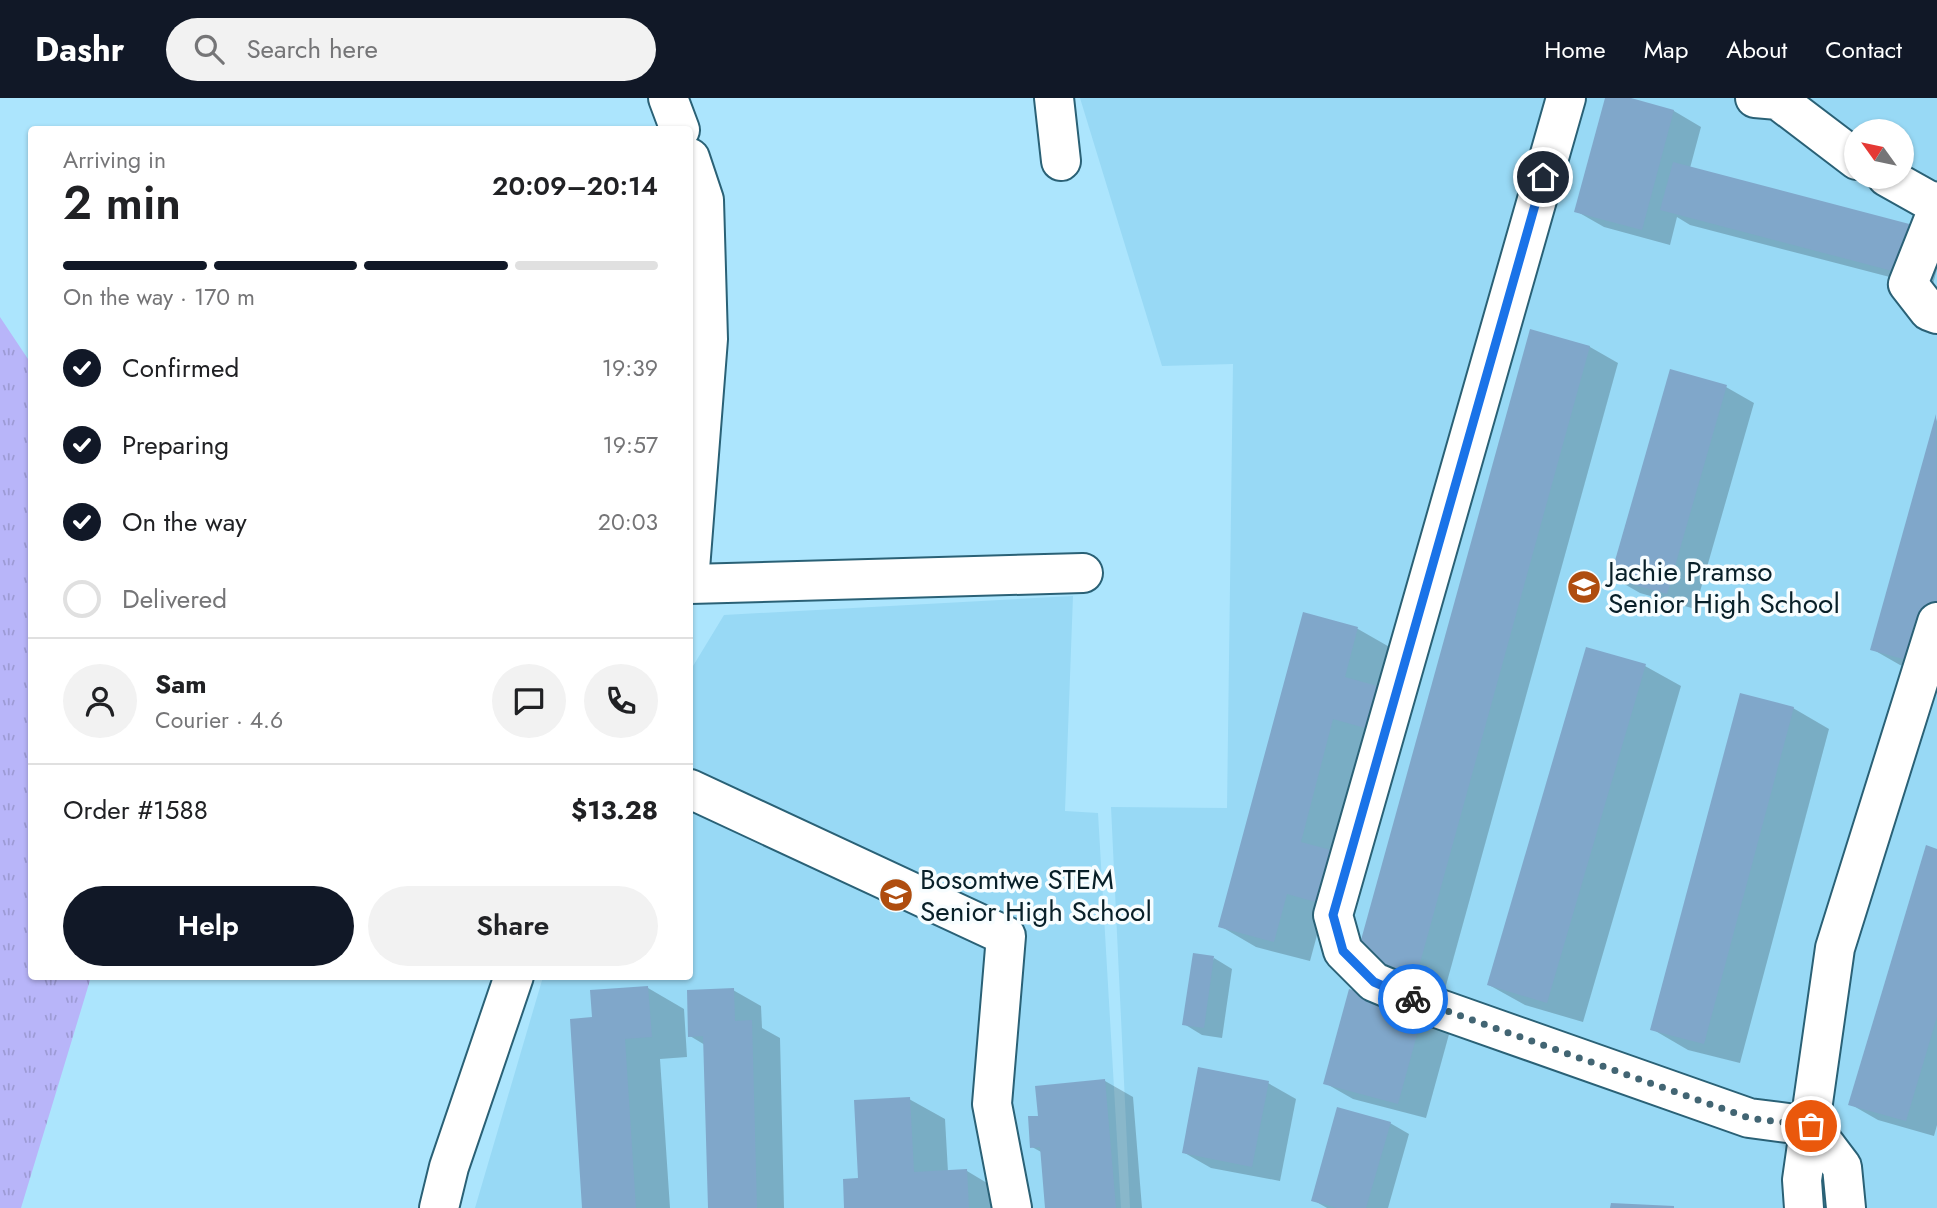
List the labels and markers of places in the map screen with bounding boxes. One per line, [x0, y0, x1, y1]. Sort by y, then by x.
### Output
pin [1513, 147, 1573, 207]
place label: Jachie Pramso Senior High School [1604, 551, 1840, 624]
school or university icon: Jachie Pramso Senior High School [1565, 568, 1603, 606]
place label: Bosomtwe STEM Senior High School [920, 859, 1152, 932]
school or university icon: Bosomtwe STEM Senior High School [877, 876, 915, 914]
pin [1781, 1096, 1841, 1156]

